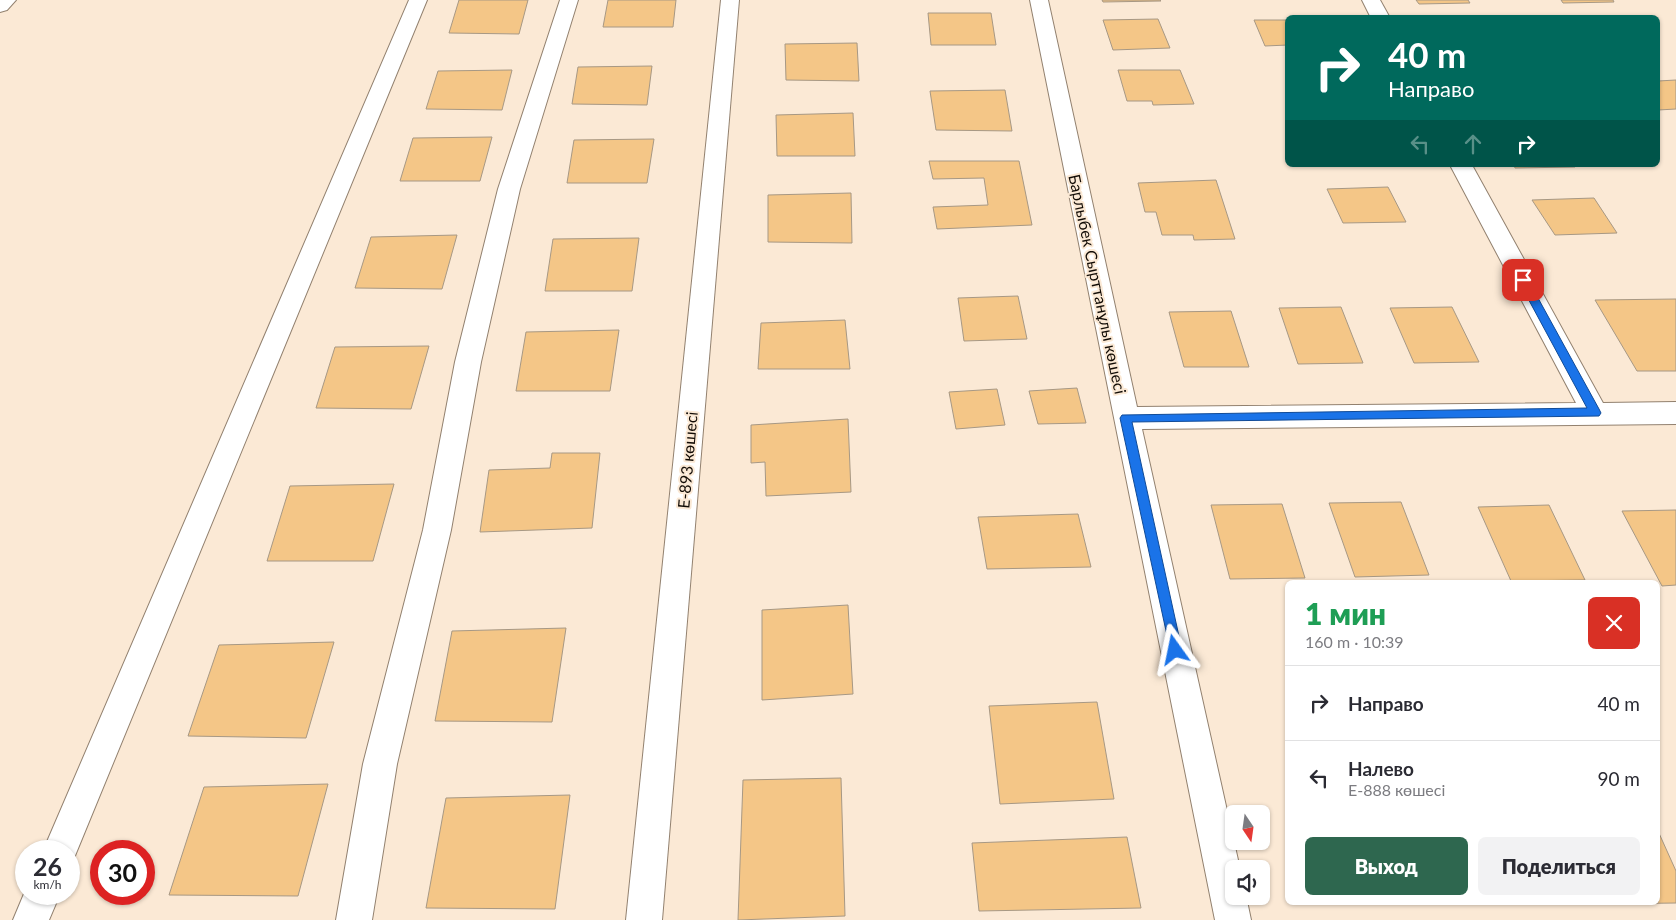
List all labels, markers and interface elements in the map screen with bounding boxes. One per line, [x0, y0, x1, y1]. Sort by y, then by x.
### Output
text: 40 m [1388, 33, 1466, 75]
icon: right [1305, 35, 1370, 100]
text: Направо [1388, 75, 1474, 102]
icon: left [1406, 130, 1434, 158]
icon: ahead [1459, 130, 1487, 158]
icon: right [1512, 130, 1540, 158]
street label: Барлыбек Сырттанұлы көшесі [1065, 172, 1131, 396]
pin [1502, 259, 1544, 301]
icon: arrive [1509, 266, 1537, 294]
street label: Е-893 көшесі [673, 411, 701, 509]
text: 1 мин [1305, 595, 1386, 631]
button: close [1588, 597, 1640, 649]
position arrow [1148, 623, 1200, 675]
text: 160 m · 10:39 [1305, 632, 1404, 651]
icon: right [1305, 689, 1333, 717]
text: Направо [1348, 692, 1424, 715]
text: 40 m [1597, 692, 1640, 715]
text: Налево [1348, 757, 1414, 780]
icon: left [1305, 764, 1333, 792]
text: 90 m [1597, 767, 1640, 790]
text: Е-888 көшесі [1348, 780, 1445, 799]
north arrow [1225, 805, 1270, 850]
map controls [1225, 805, 1270, 905]
button: Выход [1305, 837, 1468, 895]
button: Поделиться [1478, 837, 1640, 895]
speed limit sign: 30 [90, 840, 155, 905]
text: 26 [33, 851, 62, 881]
button: sound [1225, 860, 1270, 905]
text: km/h [33, 877, 62, 892]

